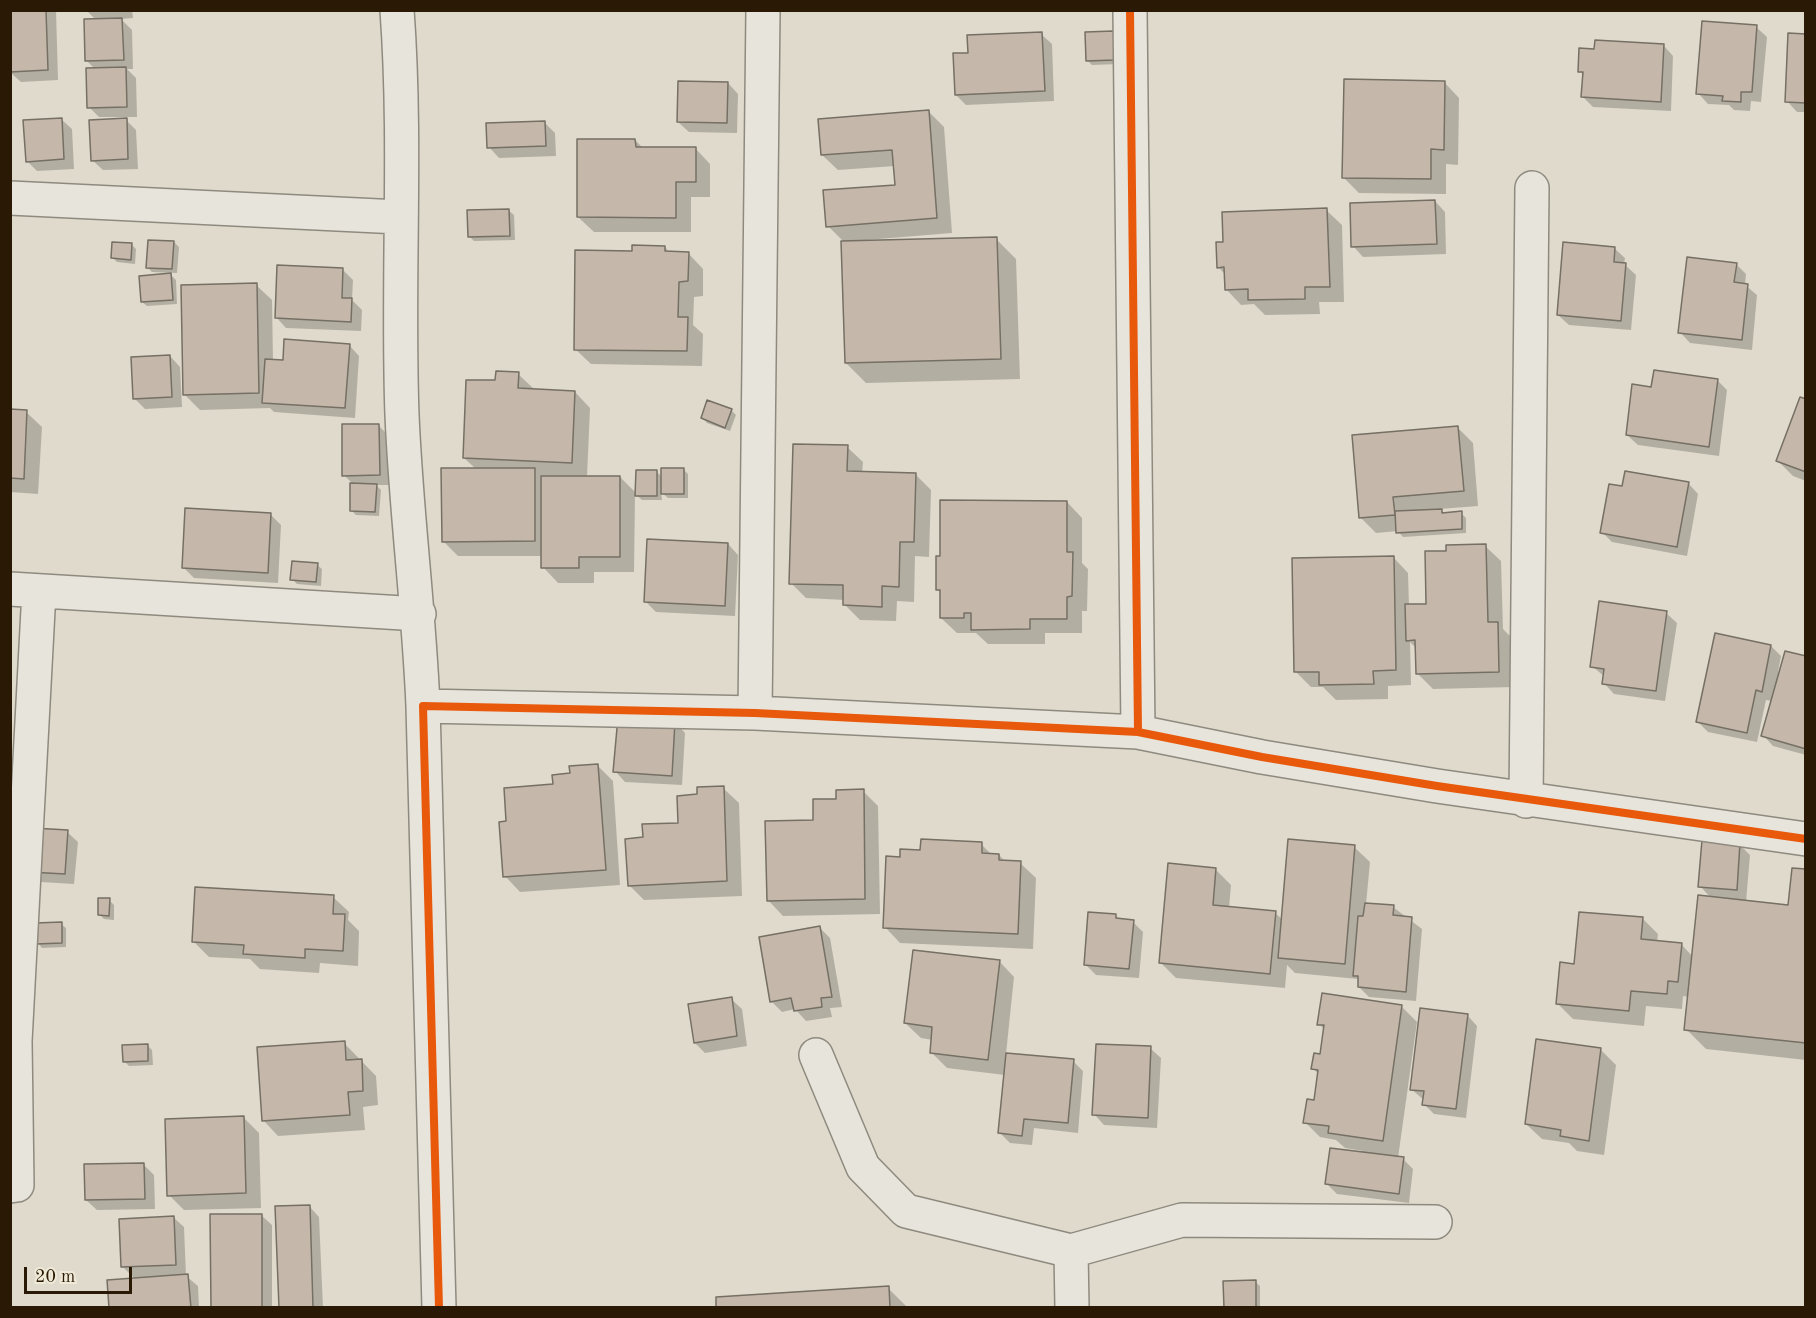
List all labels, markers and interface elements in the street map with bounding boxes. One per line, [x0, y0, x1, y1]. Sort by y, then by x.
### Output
scale bar [27, 1255, 135, 1293]
text: 20 m [35, 1268, 75, 1286]

